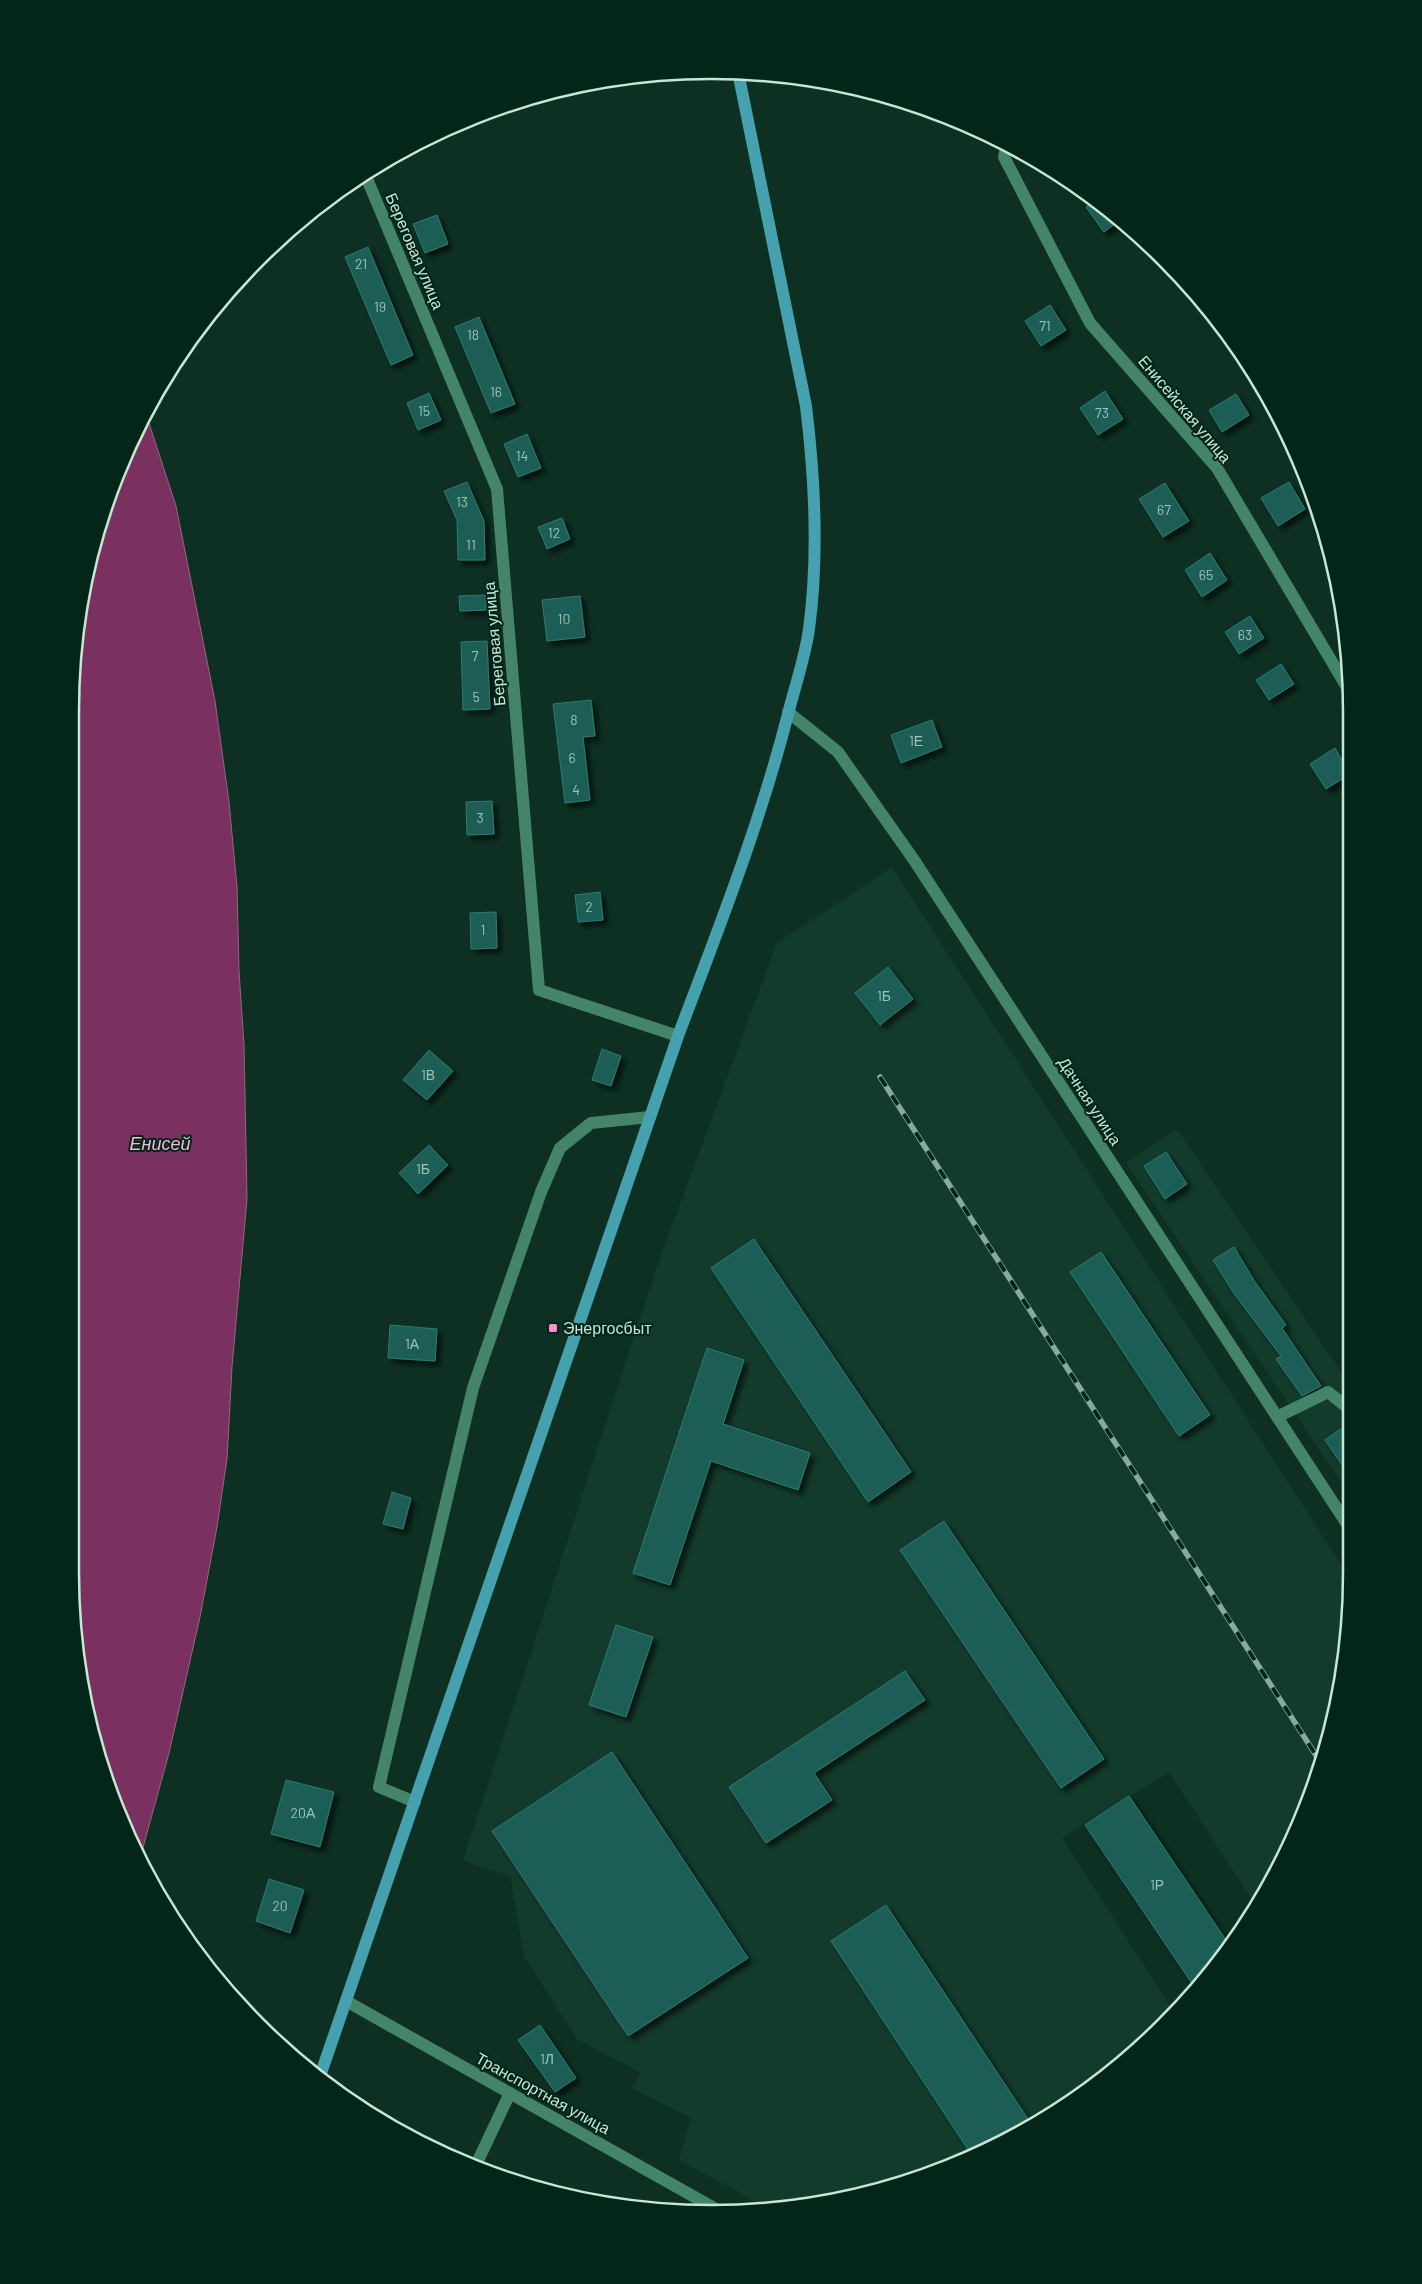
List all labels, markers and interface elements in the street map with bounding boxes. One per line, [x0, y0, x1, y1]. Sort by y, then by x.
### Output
street label: Береговая улица [382, 190, 449, 312]
house number: 21 [355, 255, 367, 272]
house number: 19 [374, 298, 386, 315]
house number: 71 [1039, 317, 1051, 334]
house number: 18 [467, 326, 479, 343]
street label: Енисейская улица [1135, 351, 1236, 466]
house number: 16 [490, 383, 502, 400]
house number: 15 [418, 402, 430, 419]
house number: 73 [1095, 404, 1109, 421]
house number: 14 [516, 447, 528, 464]
house number: 13 [456, 493, 468, 510]
house number: 67 [1157, 501, 1171, 518]
house number: 12 [548, 524, 560, 541]
house number: 11 [466, 536, 476, 553]
house number: 65 [1199, 566, 1213, 583]
street label: Береговая улица [479, 581, 508, 707]
house number: 10 [558, 610, 570, 627]
house number: 63 [1238, 626, 1252, 643]
house number: 7 [472, 647, 479, 664]
house number: 5 [472, 688, 480, 705]
house number: 8 [570, 711, 578, 728]
house number: 1Е [909, 732, 923, 749]
house number: 6 [568, 749, 576, 766]
house number: 4 [572, 781, 580, 798]
house number: 3 [476, 809, 484, 826]
house number: 2 [585, 898, 593, 915]
house number: 1 [481, 921, 485, 938]
house number: 1Б [877, 987, 891, 1004]
street label: Дачная улица [1055, 1053, 1126, 1148]
house number: 1В [421, 1066, 435, 1083]
water label: Енисей [130, 1132, 190, 1154]
house number: 1Б [416, 1160, 430, 1177]
place label: Энергосбыт [563, 1318, 652, 1337]
marker: Энергосбыт [547, 1322, 559, 1334]
house number: 1А [405, 1335, 420, 1352]
house number: 20А [291, 1804, 316, 1821]
house number: 1Р [1150, 1876, 1164, 1893]
house number: 20 [272, 1897, 288, 1914]
street label: Транспортная улица [473, 2048, 614, 2137]
house number: 1Л [540, 2050, 554, 2067]

